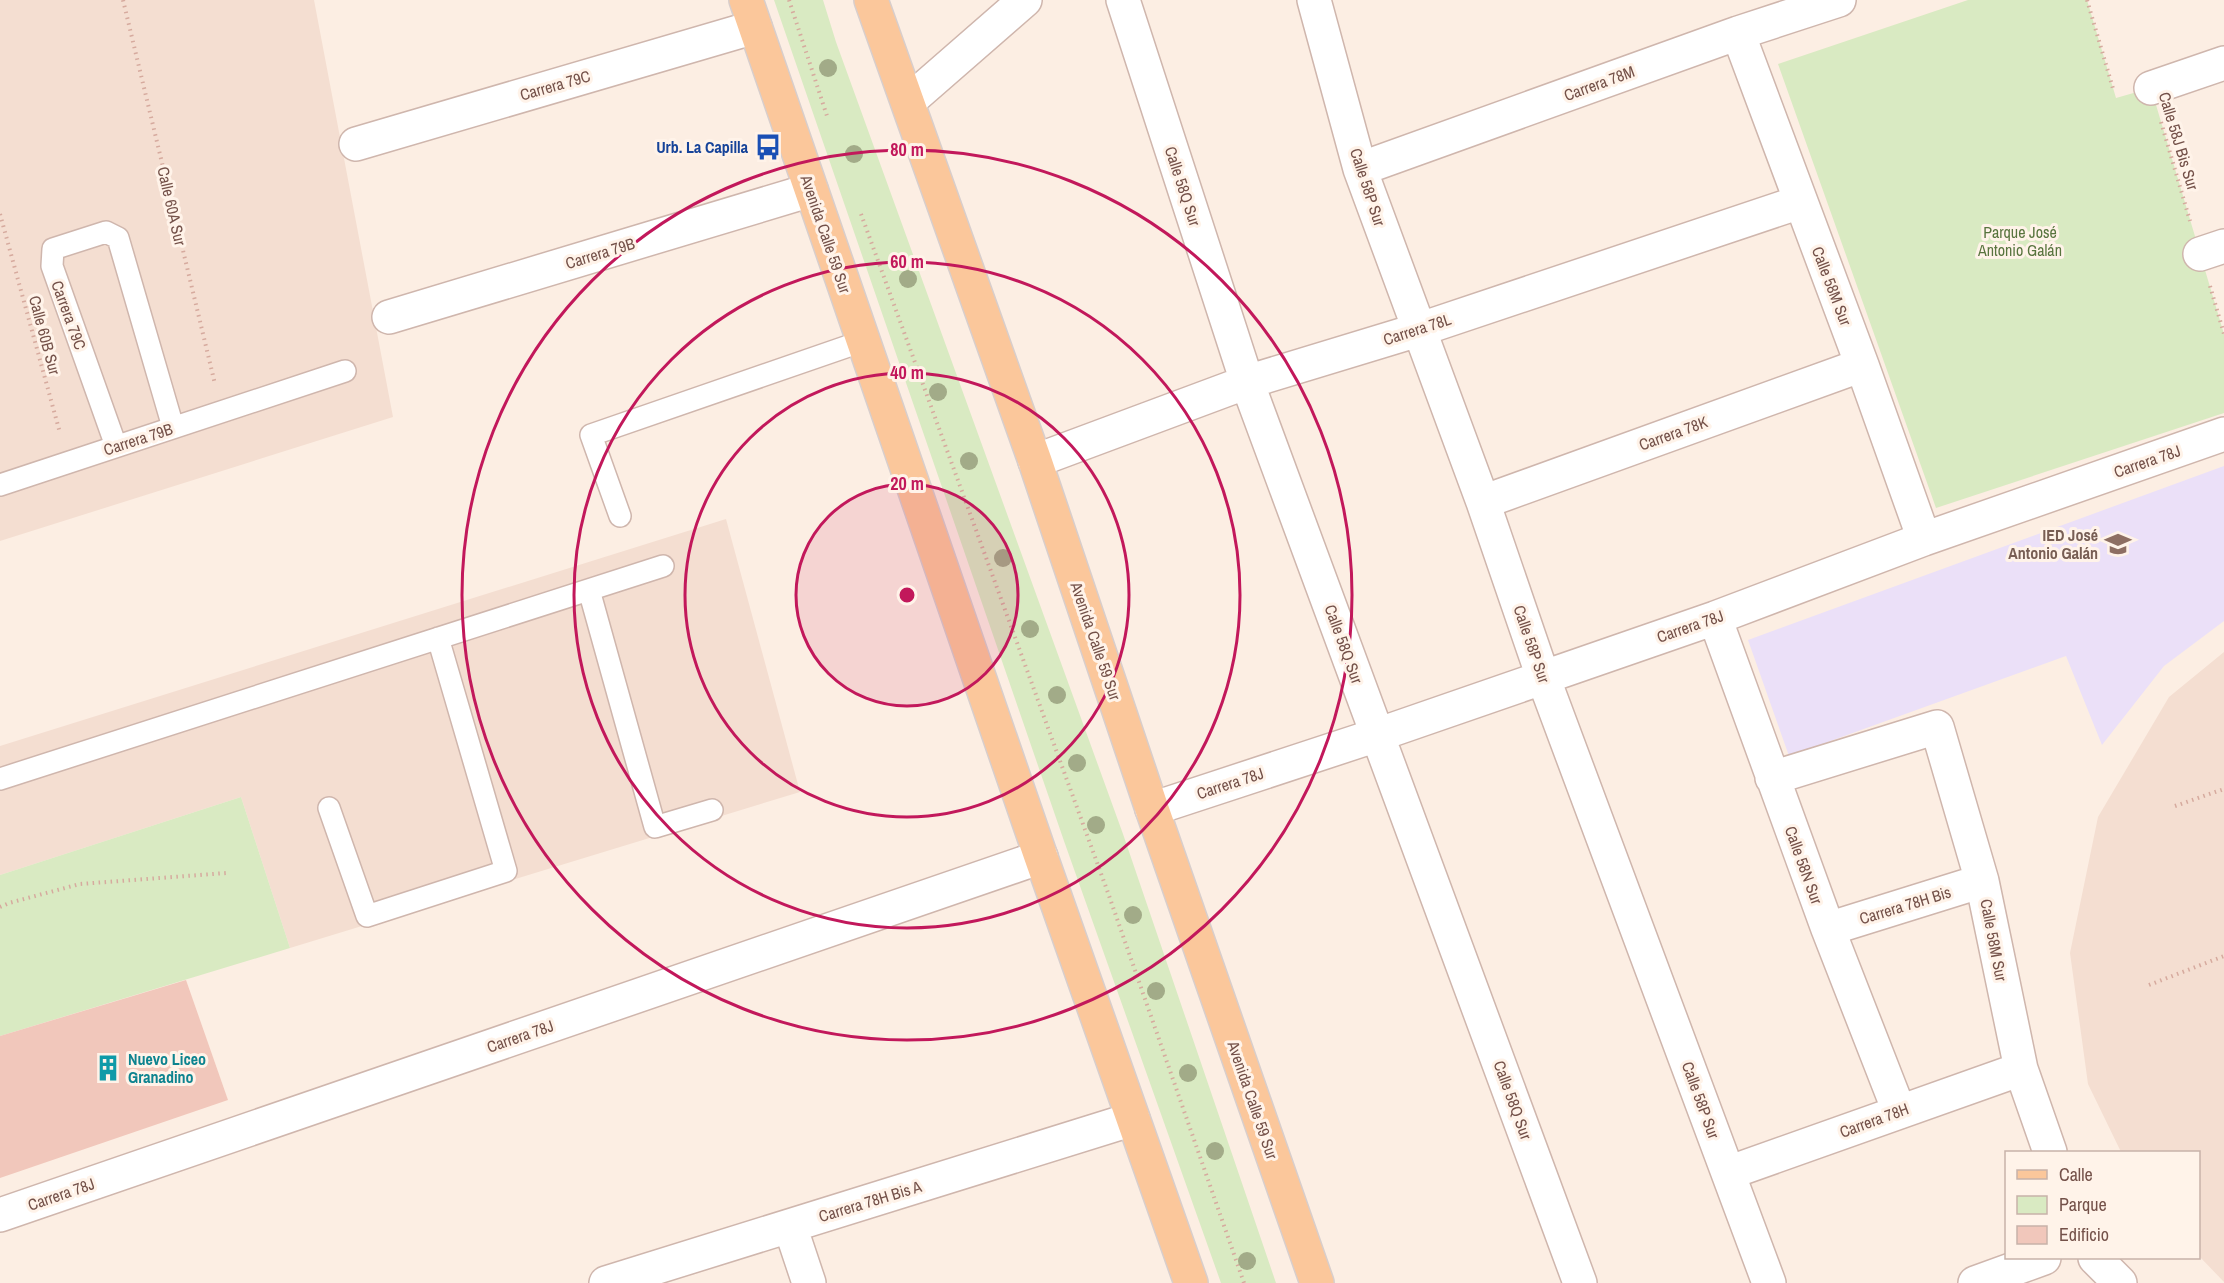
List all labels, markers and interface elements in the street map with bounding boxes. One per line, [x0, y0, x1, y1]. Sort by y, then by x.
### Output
street label: Carrera 78M [1561, 60, 1637, 106]
street label: Carrera 79C [517, 64, 593, 106]
street label: Calle 58J Bis Sur [2154, 89, 2205, 193]
bus stop icon: Urb. La Capilla [753, 132, 783, 162]
place label: Urb. La Capilla [656, 136, 749, 158]
text: 80 m [890, 137, 924, 162]
street label: Calle 58Q Sur [1160, 143, 1206, 229]
street label: Calle 58P Sur [1345, 145, 1391, 229]
street label: Calle 60A Sur [152, 164, 192, 248]
street label: Avenida Calle 59 Sur [795, 171, 857, 297]
park label: Parque José Antonio Galán [1977, 221, 2062, 261]
street label: Carrera 79B [563, 232, 638, 274]
street label: Calle 58M Sur [1807, 243, 1857, 329]
text: 60 m [890, 249, 924, 274]
street label: Carrera 79C [46, 277, 92, 353]
street label: Calle 60B Sur [24, 293, 66, 378]
street label: Carrera 78L [1380, 308, 1454, 350]
text: 40 m [890, 360, 924, 385]
street label: Carrera 78K [1636, 410, 1711, 456]
street label: Carrera 79B [101, 417, 176, 461]
street label: Carrera 78J [2111, 439, 2183, 483]
text: 20 m [890, 471, 924, 496]
place label: IED José Antonio Galán [2008, 524, 2098, 564]
school or university icon: IED José Antonio Galán [2103, 529, 2133, 559]
street label: Avenida Calle 59 Sur [1065, 578, 1127, 704]
centre of rings [897, 585, 917, 605]
street label: Calle 58Q Sur [1320, 602, 1369, 687]
street label: Calle 58P Sur [1508, 602, 1556, 686]
street label: Carrera 78J [1654, 604, 1726, 648]
street label: Carrera 78J [1194, 762, 1266, 804]
street label: Calle 58N Sur [1780, 823, 1829, 908]
street label: Carrera 78H Bis [1856, 881, 1954, 929]
street label: Calle 58M Sur [1975, 897, 2013, 984]
street label: Carrera 78J [484, 1014, 556, 1058]
street label: Avenida Calle 59 Sur [1222, 1037, 1284, 1163]
place label: Nuevo Liceo Granadino [128, 1048, 206, 1088]
building icon: Nuevo Liceo Granadino [93, 1053, 123, 1083]
street label: Calle 58Q Sur [1489, 1058, 1538, 1143]
street label: Calle 58P Sur [1677, 1058, 1725, 1142]
street label: Carrera 78H [1836, 1097, 1912, 1143]
legend [2005, 1151, 2200, 1259]
text: Calle [2059, 1162, 2093, 1187]
street label: Carrera 78J [25, 1172, 97, 1216]
street label: Carrera 78H Bis A [816, 1175, 924, 1227]
text: Parque [2059, 1192, 2107, 1217]
text: Edificio [2059, 1222, 2109, 1247]

